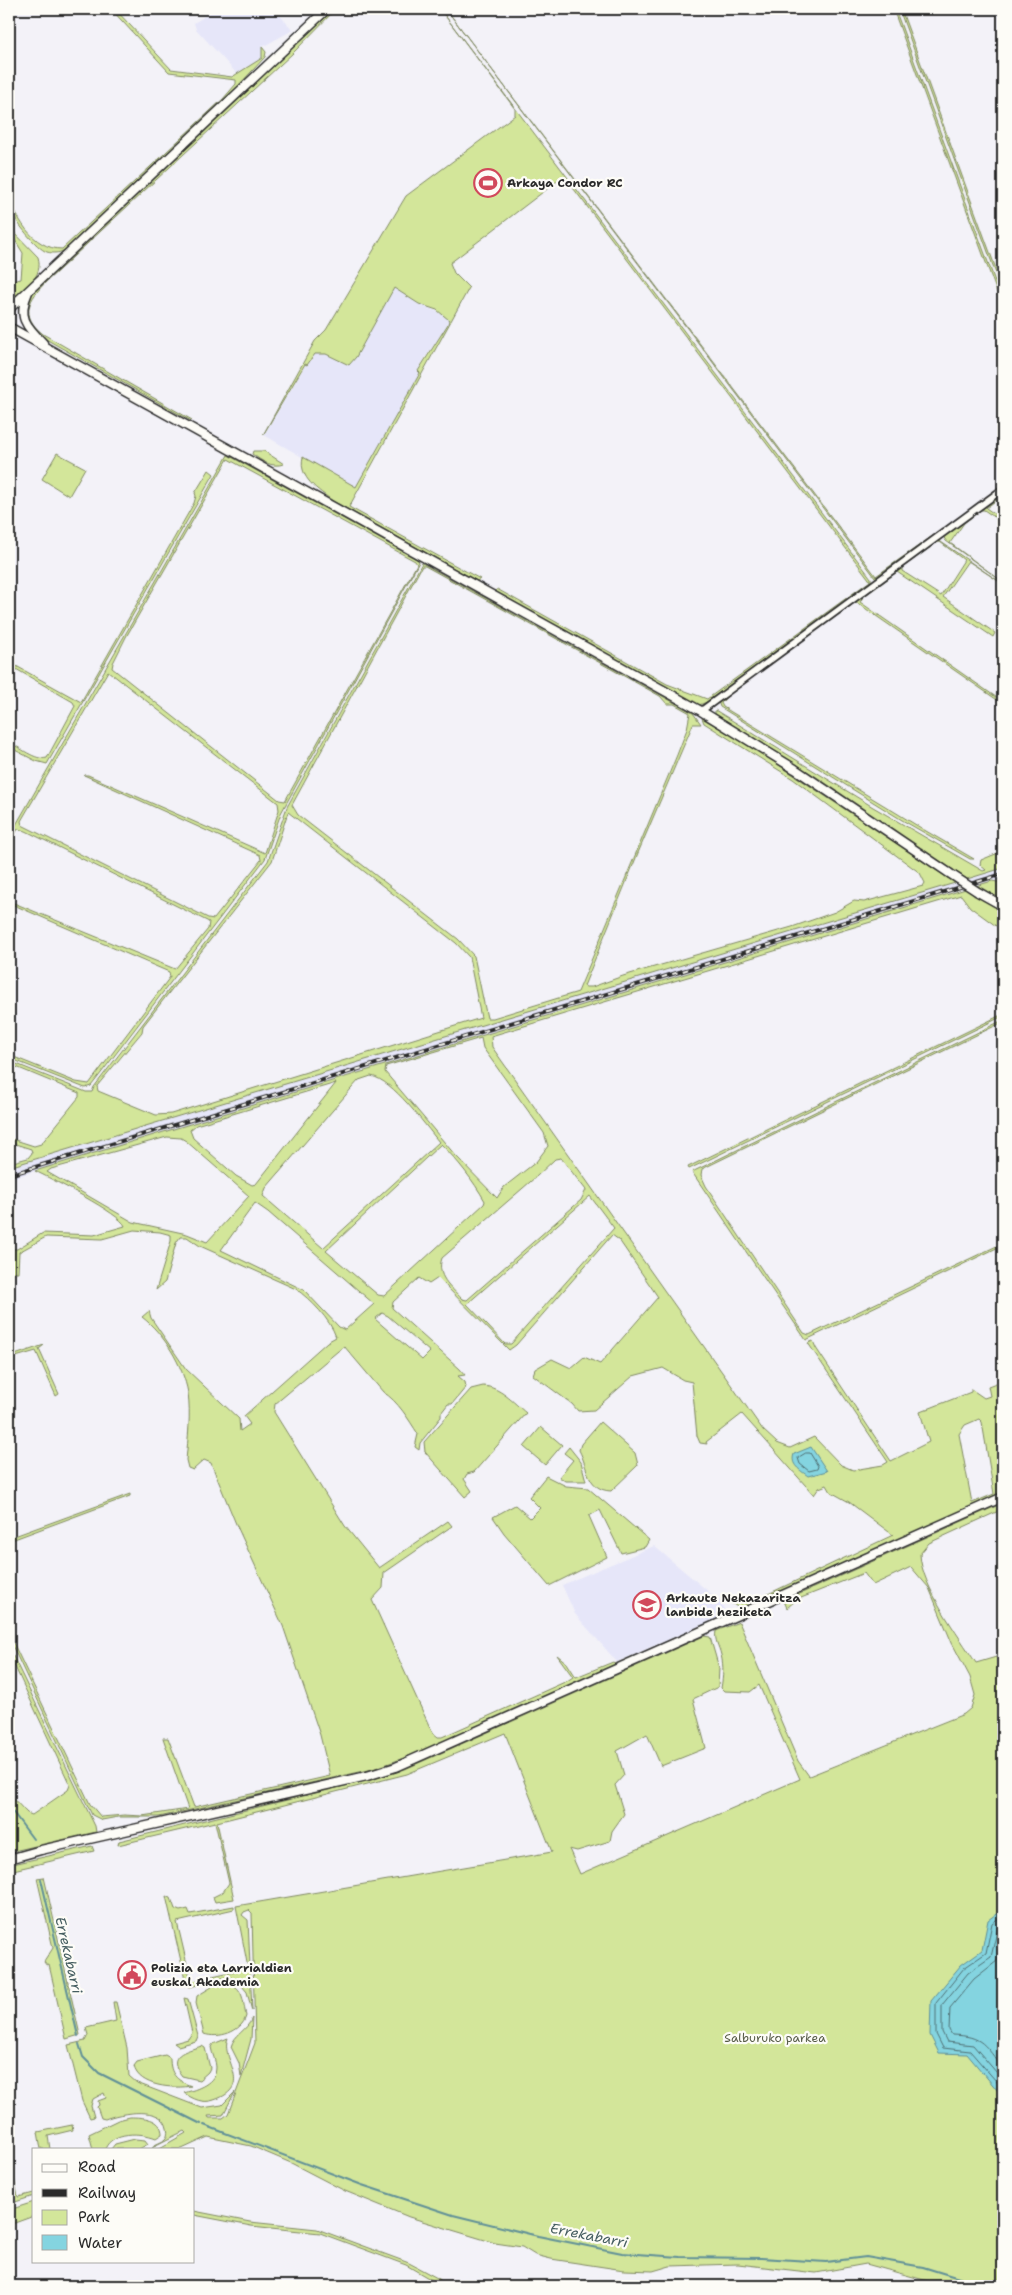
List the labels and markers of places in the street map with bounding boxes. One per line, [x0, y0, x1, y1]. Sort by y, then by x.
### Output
sports icon: Arkaya Condor RC [473, 168, 503, 198]
place label: Arkaya Condor RC [507, 175, 623, 191]
school or university icon: Arkaute Nekazaritza lanbide heziketa [632, 1590, 662, 1620]
place label: Arkaute Nekazaritza lanbide heziketa [666, 1590, 802, 1620]
public building icon: Polizia eta Larrialdien euskal Akademia [117, 1960, 147, 1990]
place label: Polizia eta Larrialdien euskal Akademia [151, 1960, 292, 1990]

